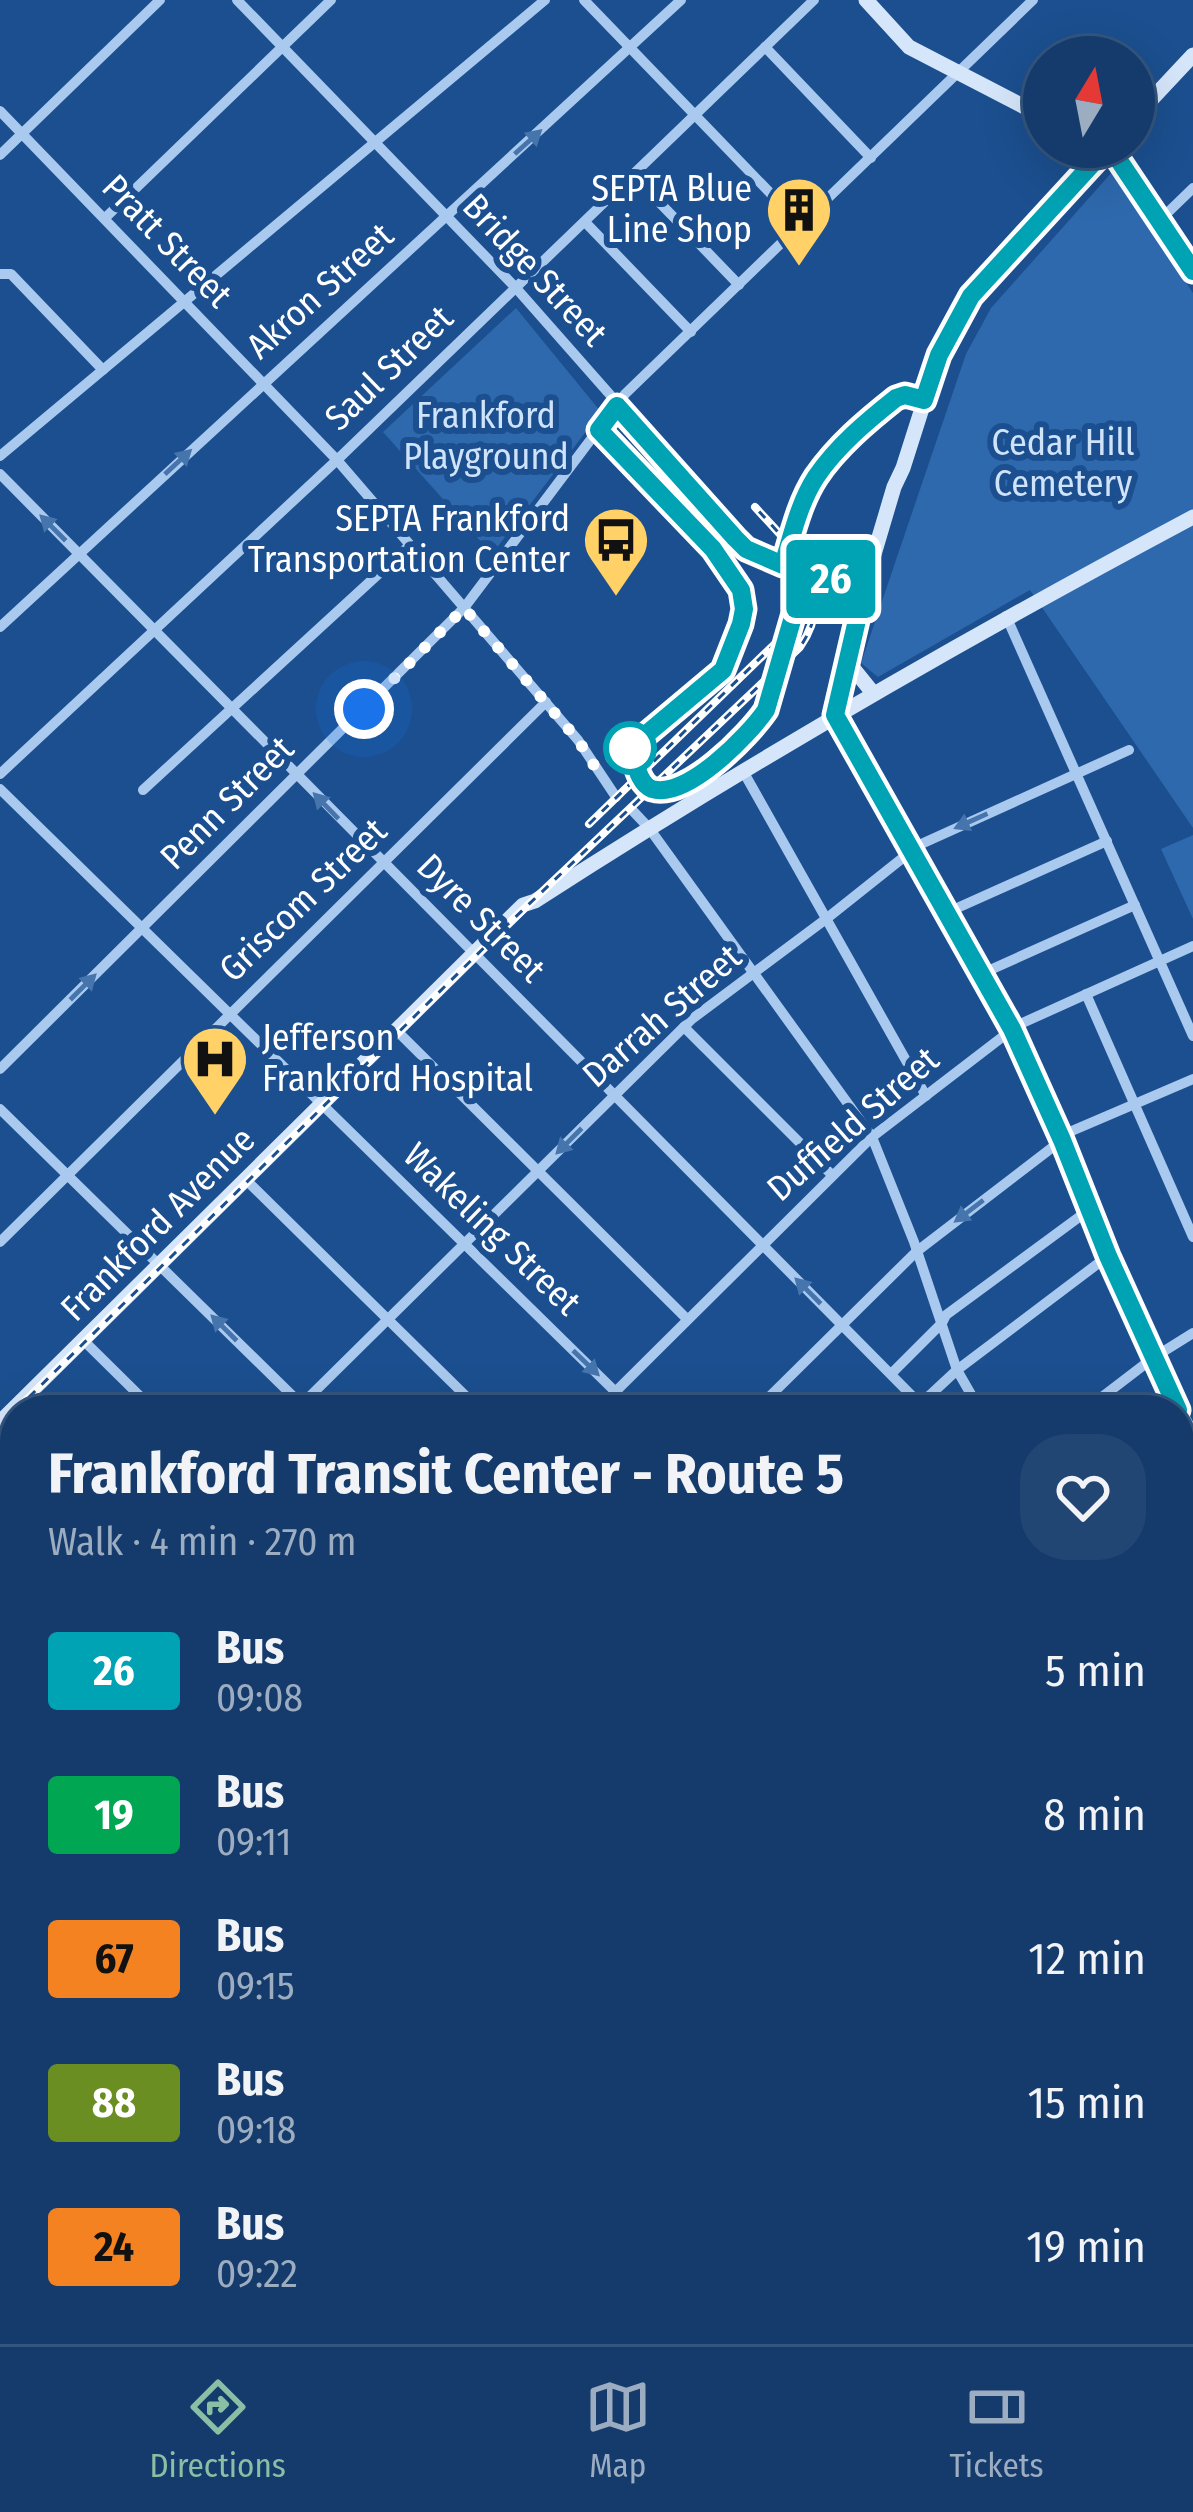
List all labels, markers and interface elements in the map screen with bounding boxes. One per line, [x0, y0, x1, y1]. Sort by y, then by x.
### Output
north arrow [1023, 36, 1155, 168]
map controls [1023, 36, 1155, 168]
one-way arrow [513, 129, 542, 156]
street label: Pratt Street [93, 165, 241, 317]
place label: SEPTA Blue Line Shop [591, 167, 752, 252]
building icon: SEPTA Blue Line Shop [764, 175, 834, 269]
street label: Bridge Street [454, 185, 617, 355]
street label: Akron Street [238, 214, 403, 368]
street label: Saul Street [316, 296, 462, 440]
park label: Frankford Playground [403, 394, 569, 479]
park label: Cedar Hill Cemetery [991, 421, 1135, 506]
one-way arrow [163, 448, 192, 476]
place label: SEPTA Frankford Transportation Center [248, 497, 570, 582]
bus stop icon: SEPTA Frankford Transportation Center [581, 505, 651, 599]
one-way arrow [39, 514, 67, 543]
line badge: 26 [777, 540, 885, 618]
text: 26 [810, 554, 852, 604]
your location [334, 679, 394, 739]
unlabelled marker [605, 723, 655, 773]
street label: Penn Street [151, 727, 303, 879]
one-way arrow [313, 792, 341, 821]
street label: Griscom Street [210, 809, 396, 991]
one-way arrow [953, 812, 988, 832]
street label: Dyre Street [408, 845, 554, 991]
street label: Darrah Street [574, 935, 750, 1097]
one-way arrow [68, 974, 97, 1002]
place label: Jefferson Frankford Hospital [262, 1016, 533, 1101]
hospital icon: Jefferson Frankford Hospital [180, 1024, 250, 1118]
street label: Duffield Street [758, 1037, 948, 1210]
street label: Frankford Avenue [52, 1118, 264, 1330]
one-way arrow [555, 1126, 584, 1154]
street label: Wakeling Street [394, 1134, 590, 1325]
one-way arrow [953, 1198, 984, 1223]
one-way arrow [795, 1277, 823, 1306]
one-way arrow [210, 1314, 239, 1342]
one-way arrow [571, 1348, 600, 1376]
button: heart [1020, 1434, 1146, 1560]
text: Frankford Transit Center - Route 5 [48, 1440, 844, 1508]
text: Walk · 4 min · 270 m [48, 1519, 357, 1565]
text: Bus [216, 1621, 284, 1675]
text: 5 min [1045, 1644, 1146, 1698]
text: 26 [93, 1646, 135, 1696]
text: 09:08 [216, 1675, 303, 1721]
text: Bus [216, 1765, 284, 1819]
text: 8 min [1043, 1788, 1146, 1842]
text: 19 [94, 1790, 134, 1840]
text: 09:11 [216, 1819, 292, 1865]
text: Bus [216, 1909, 284, 1963]
text: 12 min [1028, 1932, 1146, 1986]
text: 67 [94, 1934, 134, 1984]
text: 09:15 [216, 1963, 295, 2009]
text: Bus [216, 2053, 284, 2107]
text: 15 min [1028, 2076, 1146, 2130]
text: 88 [92, 2078, 136, 2128]
text: 09:18 [216, 2107, 296, 2153]
text: Bus [216, 2197, 284, 2251]
text: 19 min [1026, 2220, 1146, 2274]
text: 24 [94, 2222, 134, 2272]
text: 09:22 [216, 2251, 298, 2297]
tab: Directions [149, 2374, 286, 2486]
tab: Map [585, 2374, 651, 2486]
tab: Tickets [950, 2374, 1044, 2486]

